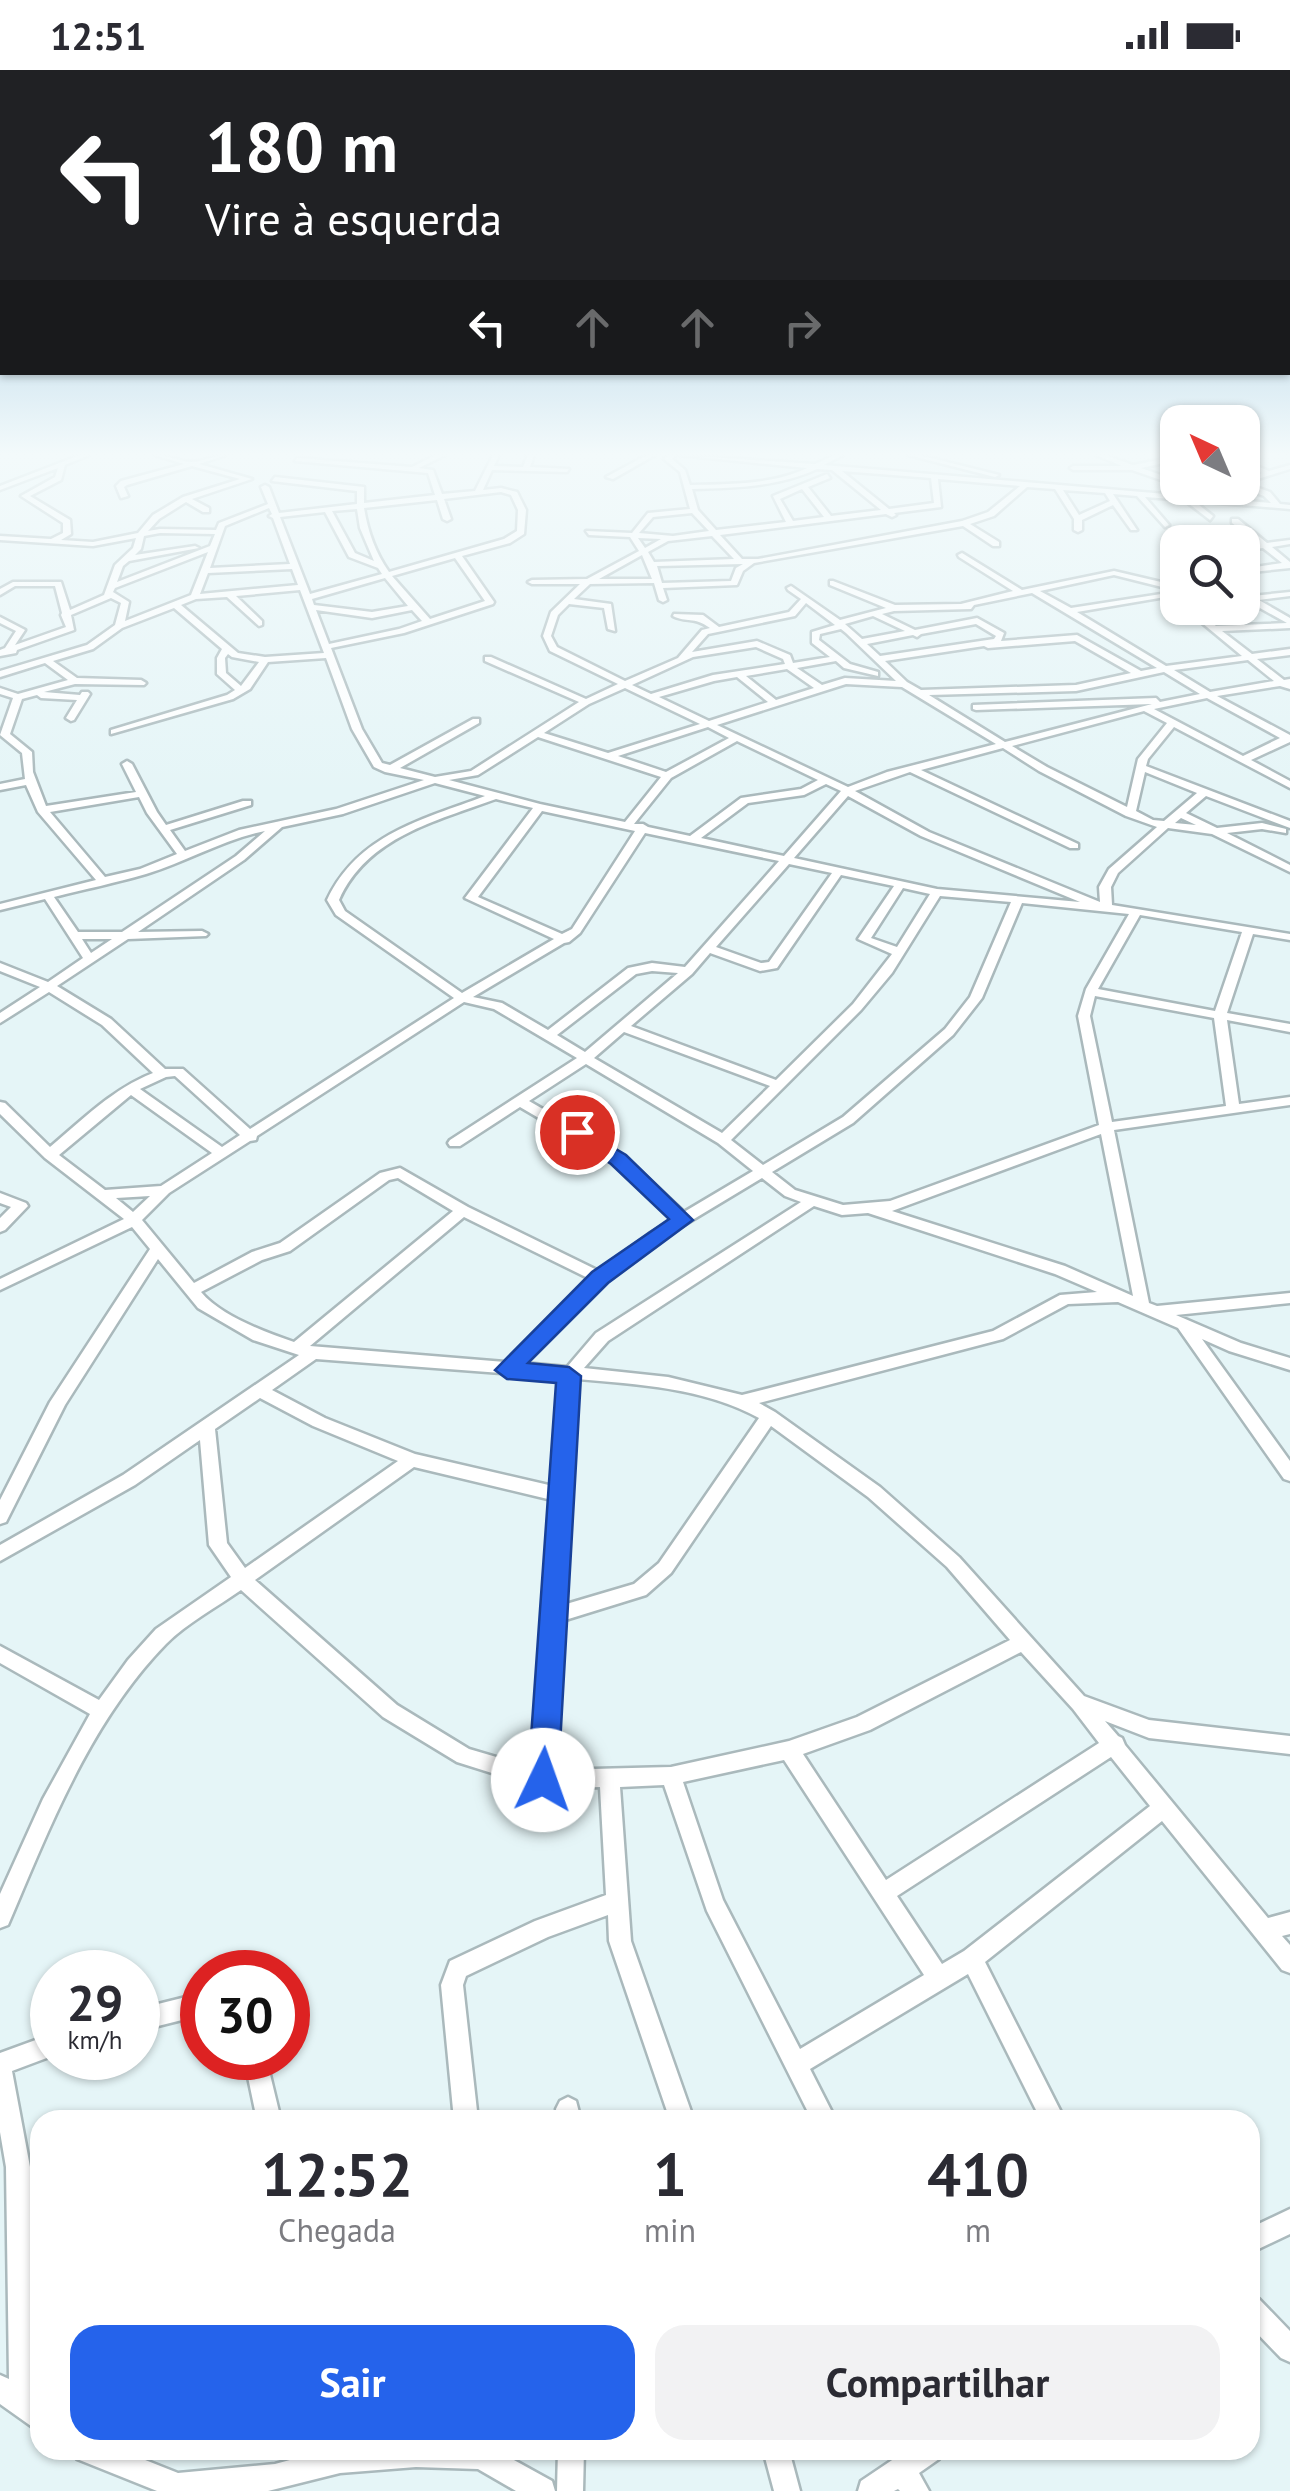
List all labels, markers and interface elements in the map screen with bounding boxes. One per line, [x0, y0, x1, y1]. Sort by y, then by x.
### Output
text: 12:51 [50, 11, 146, 60]
text: 180 m [205, 101, 398, 191]
icon: left [40, 110, 170, 240]
text: Vire à esquerda [205, 189, 502, 247]
icon: left [460, 300, 515, 355]
icon: ahead [565, 300, 620, 355]
icon: ahead [670, 300, 725, 355]
icon: right [775, 300, 830, 355]
north arrow [1160, 405, 1260, 505]
map controls [1160, 405, 1260, 625]
button: search [1160, 525, 1260, 625]
pin [535, 1090, 620, 1175]
icon: arrive [550, 1105, 605, 1160]
position arrow [491, 1728, 595, 1832]
speed limit sign: 30 [180, 1950, 310, 2080]
text: 29 [67, 1970, 123, 2035]
text: km/h [68, 2024, 122, 2056]
text: 12:52 [261, 2135, 413, 2213]
text: 1 [653, 2135, 687, 2213]
text: 410 [927, 2135, 1029, 2213]
text: Chegada [278, 2209, 396, 2251]
text: min [644, 2209, 696, 2251]
text: m [965, 2209, 991, 2251]
button: Sair [70, 2325, 635, 2440]
button: Compartilhar [655, 2325, 1220, 2440]

